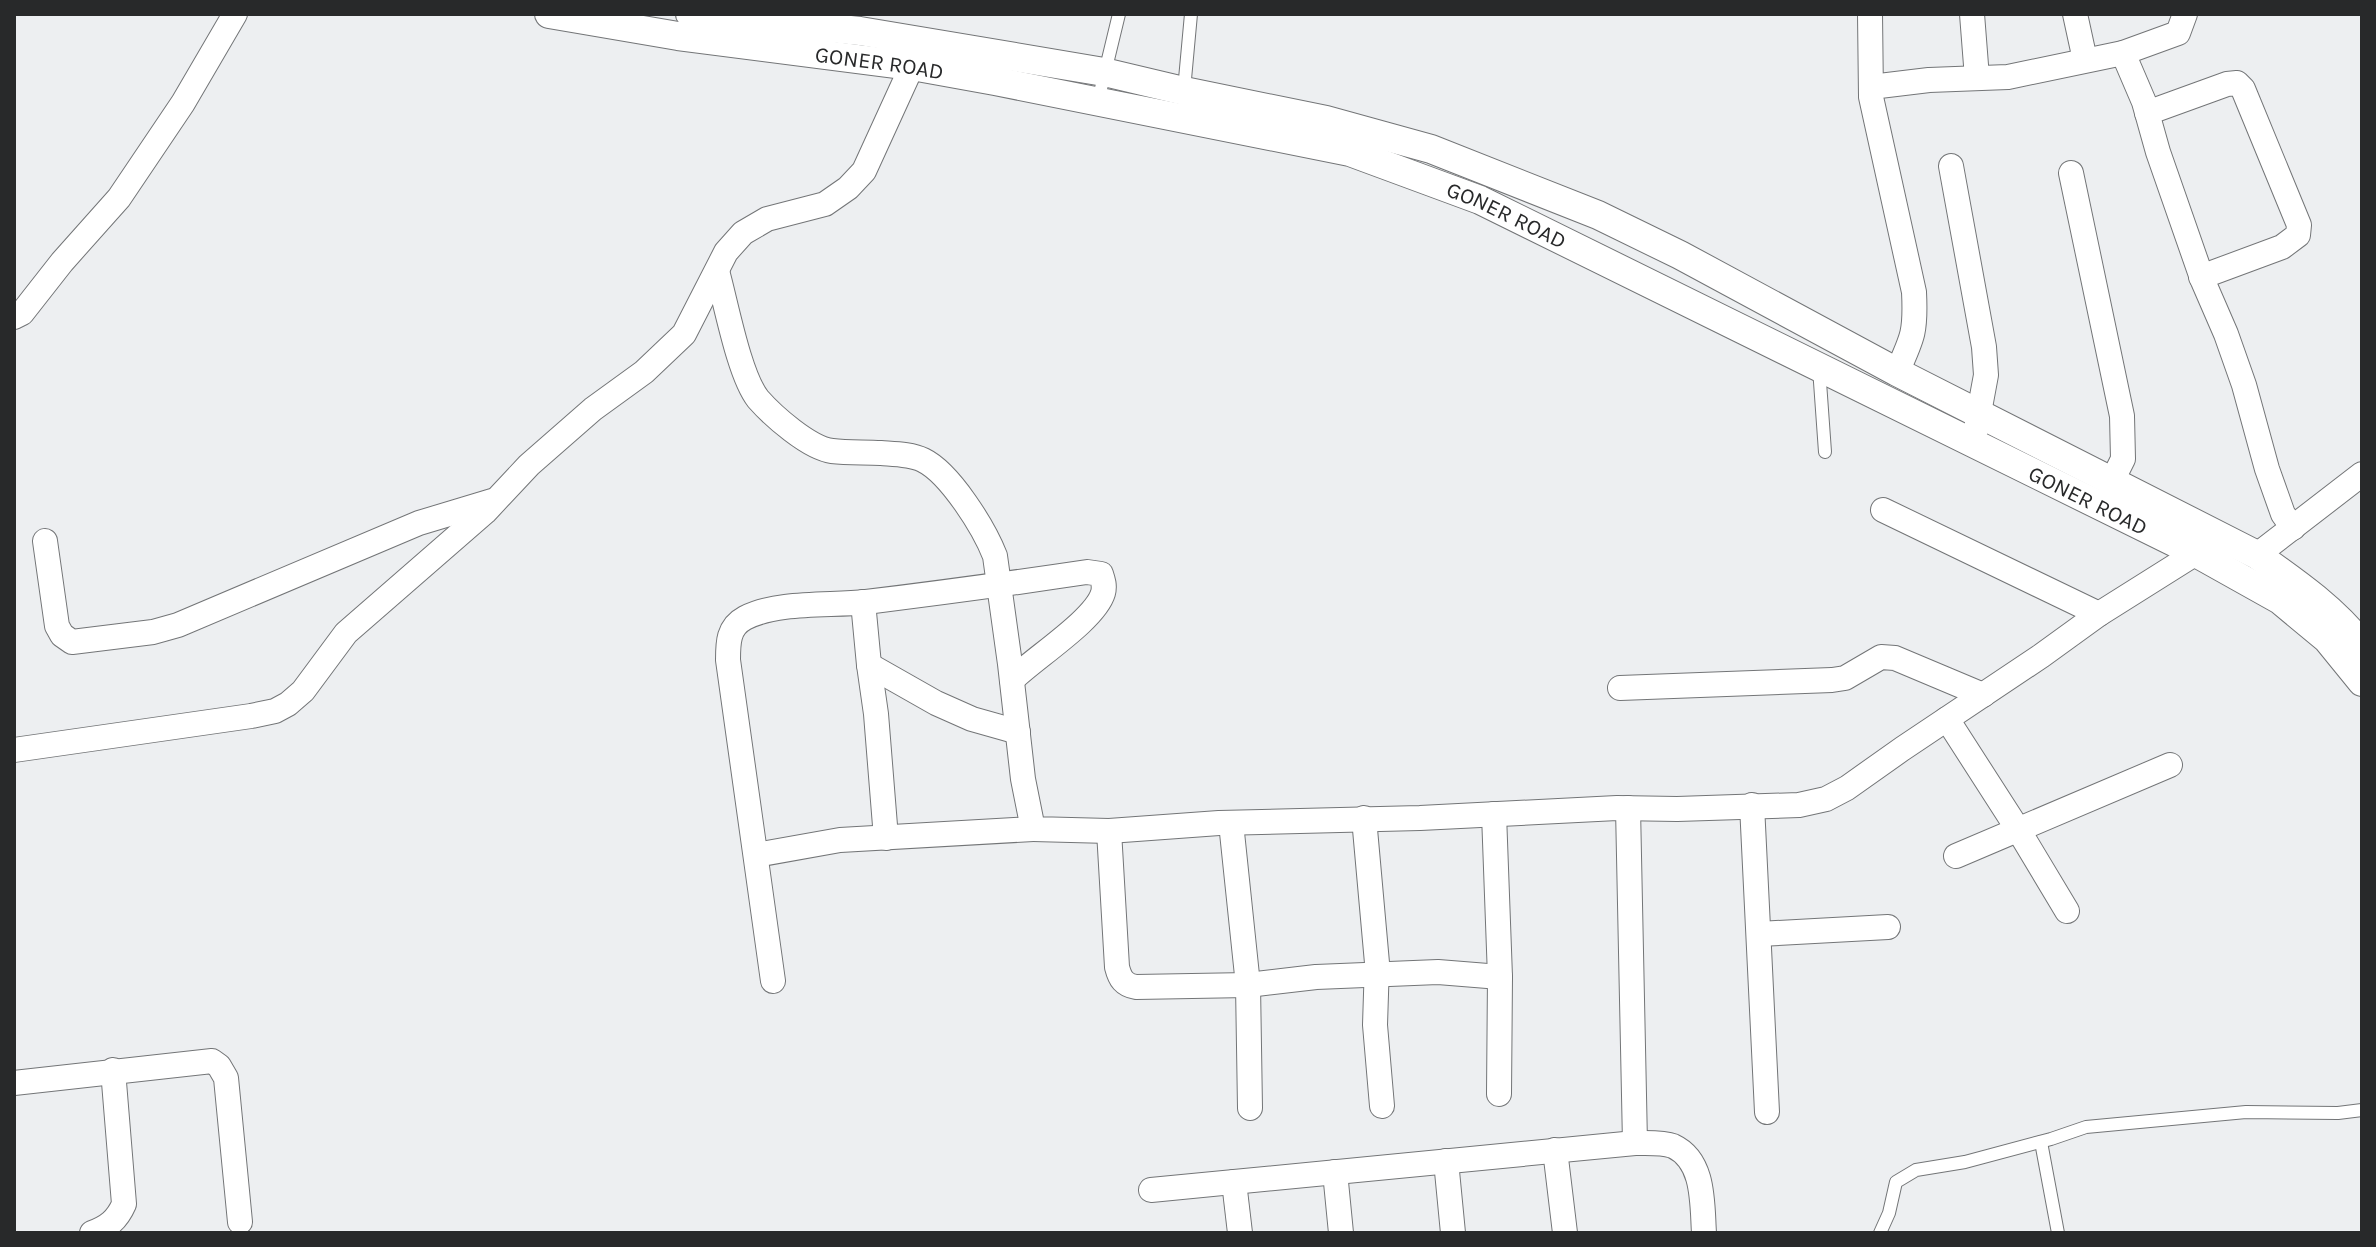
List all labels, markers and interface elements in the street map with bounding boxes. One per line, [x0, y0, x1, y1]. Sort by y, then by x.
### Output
street label: GONER ROAD [814, 42, 946, 85]
street label: GONER ROAD [1443, 177, 1570, 255]
street label: GONER ROAD [2024, 461, 2152, 541]

